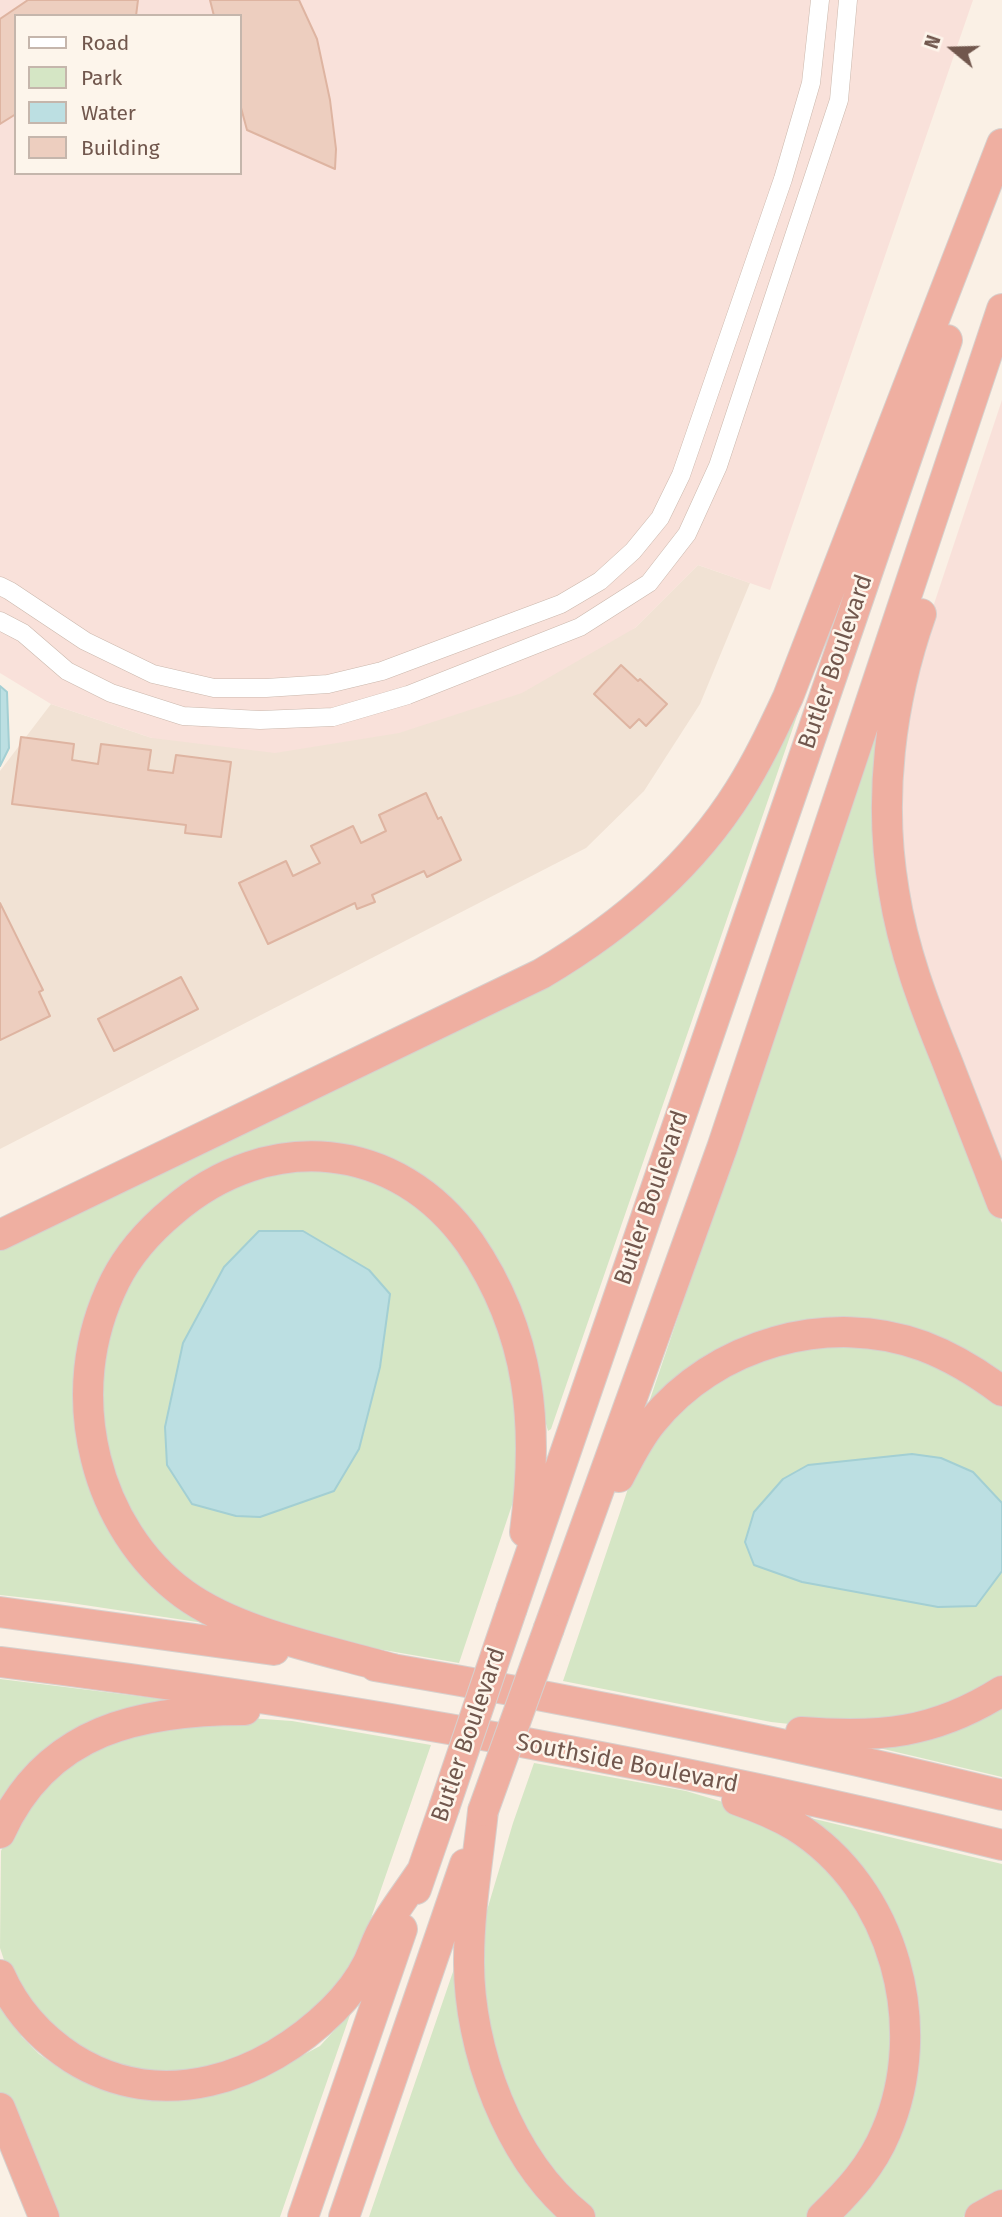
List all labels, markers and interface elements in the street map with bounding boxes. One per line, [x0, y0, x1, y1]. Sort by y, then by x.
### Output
legend [14, 14, 242, 175]
north arrow [918, 14, 988, 84]
text: Road [81, 30, 129, 56]
text: N [920, 32, 946, 52]
text: Park [81, 65, 122, 91]
text: Water [81, 100, 136, 126]
text: Building [81, 135, 160, 161]
street label: Butler Boulevard [793, 571, 879, 753]
street label: Butler Boulevard [609, 1107, 695, 1289]
street label: Butler Boulevard [426, 1644, 512, 1826]
street label: Southside Boulevard [514, 1728, 740, 1800]

